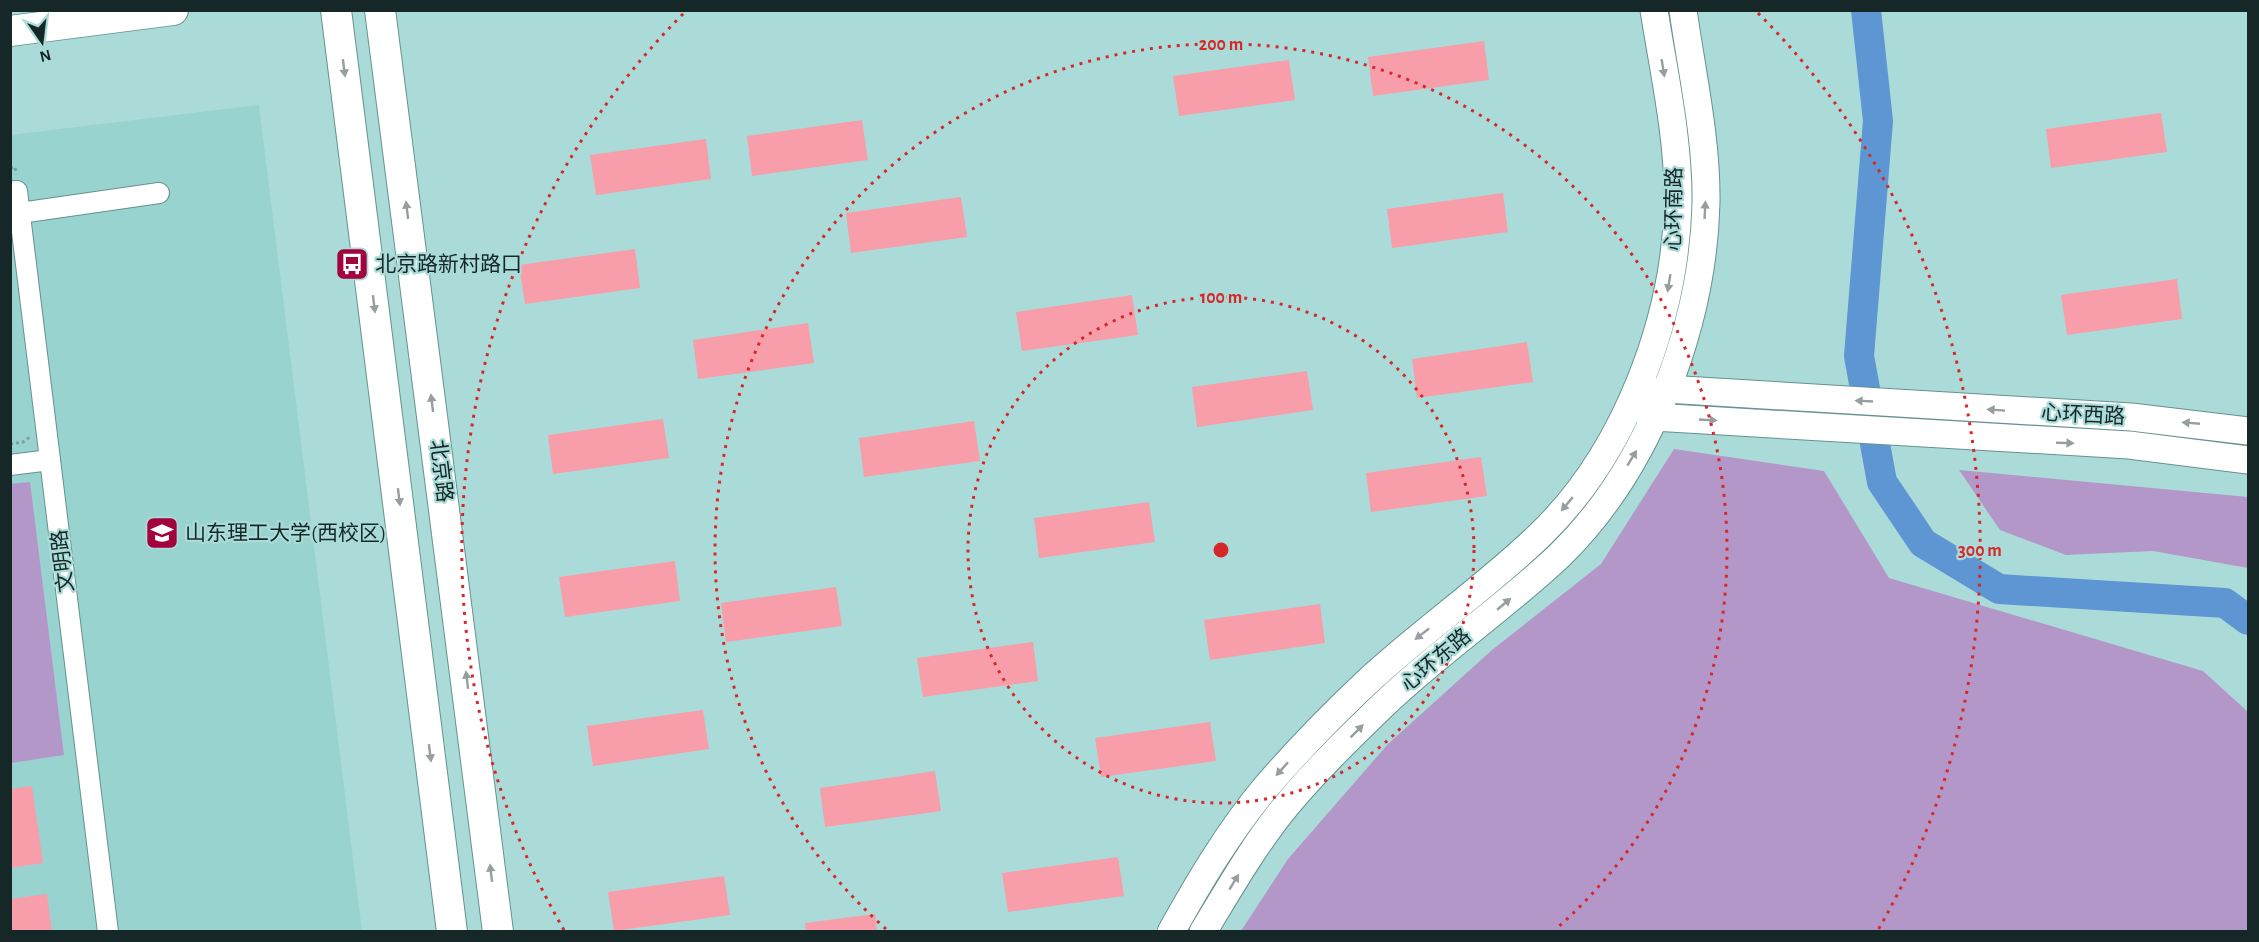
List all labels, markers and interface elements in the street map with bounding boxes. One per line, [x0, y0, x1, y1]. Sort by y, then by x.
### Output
north arrow [12, 12, 72, 72]
text: 200 m [1199, 36, 1243, 54]
text: N [38, 46, 53, 65]
one-way arrow [339, 59, 348, 78]
one-way arrow [1659, 59, 1668, 78]
street label: 心环南路 [1662, 167, 1685, 251]
one-way arrow [402, 200, 411, 219]
one-way arrow [1701, 200, 1710, 219]
bus stop icon: 北京路新村路口 [334, 246, 370, 282]
place label: 北京路新村路口 [375, 253, 522, 275]
one-way arrow [1665, 274, 1674, 293]
text: 100 m [1200, 289, 1242, 307]
one-way arrow [369, 294, 379, 313]
one-way arrow [427, 394, 436, 413]
one-way arrow [1854, 396, 1873, 406]
street label: 心环西路 [2041, 401, 2126, 428]
one-way arrow [1987, 405, 2006, 415]
one-way arrow [1698, 415, 1717, 425]
one-way arrow [2181, 418, 2200, 428]
street label: 北京路 [427, 438, 456, 504]
one-way arrow [2055, 438, 2074, 447]
one-way arrow [1626, 450, 1637, 466]
one-way arrow [394, 488, 403, 507]
one-way arrow [1561, 496, 1574, 511]
school or university icon: 山东理工大学(西校区) [144, 515, 180, 551]
place label: 山东理工大学(西校区) [185, 522, 386, 544]
street label: 文明路 [48, 528, 77, 594]
centre of rings [1211, 540, 1231, 560]
text: 300 m [1958, 542, 2002, 560]
one-way arrow [1496, 597, 1512, 610]
street label: 心环东路 [1396, 624, 1475, 695]
one-way arrow [1414, 627, 1430, 640]
one-way arrow [462, 670, 472, 689]
one-way arrow [1350, 725, 1364, 739]
one-way arrow [426, 744, 435, 763]
one-way arrow [1275, 762, 1289, 777]
one-way arrow [486, 864, 495, 883]
one-way arrow [1228, 874, 1239, 890]

